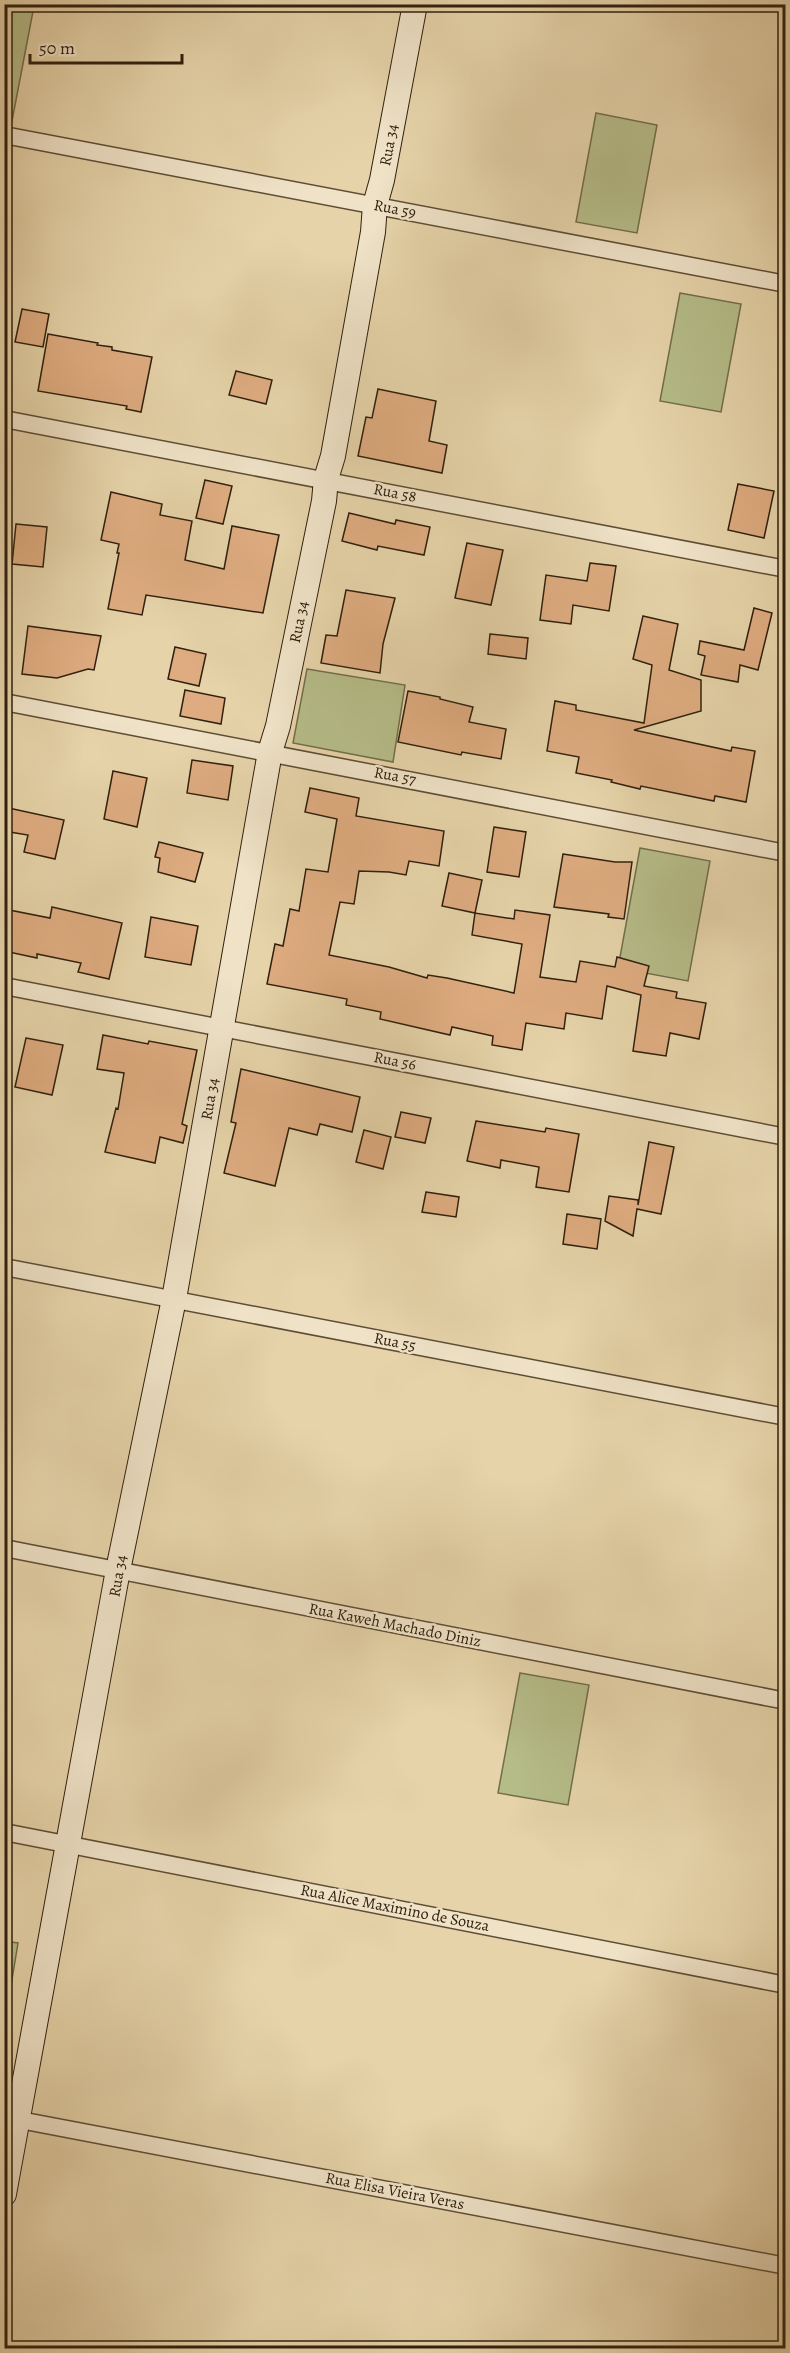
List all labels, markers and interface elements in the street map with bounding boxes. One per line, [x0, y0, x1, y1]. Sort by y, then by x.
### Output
scale bar [30, 27, 182, 65]
text: 50 m [39, 36, 75, 60]
street label: Rua 34 [374, 122, 404, 168]
street label: Rua 59 [372, 194, 418, 224]
street label: Rua 58 [372, 478, 418, 508]
street label: Rua 34 [284, 599, 314, 645]
street label: Rua 57 [372, 761, 418, 791]
street label: Rua 56 [372, 1046, 418, 1076]
street label: Rua 34 [195, 1076, 225, 1122]
street label: Rua 55 [372, 1327, 418, 1357]
street label: Rua 34 [103, 1553, 133, 1599]
street label: Rua Kaweh Machado Diniz [307, 1597, 483, 1653]
street label: Rua Alice Maximino de Souza [299, 1879, 492, 1937]
street label: Rua Elisa Vieira Veras [324, 2167, 466, 2215]

